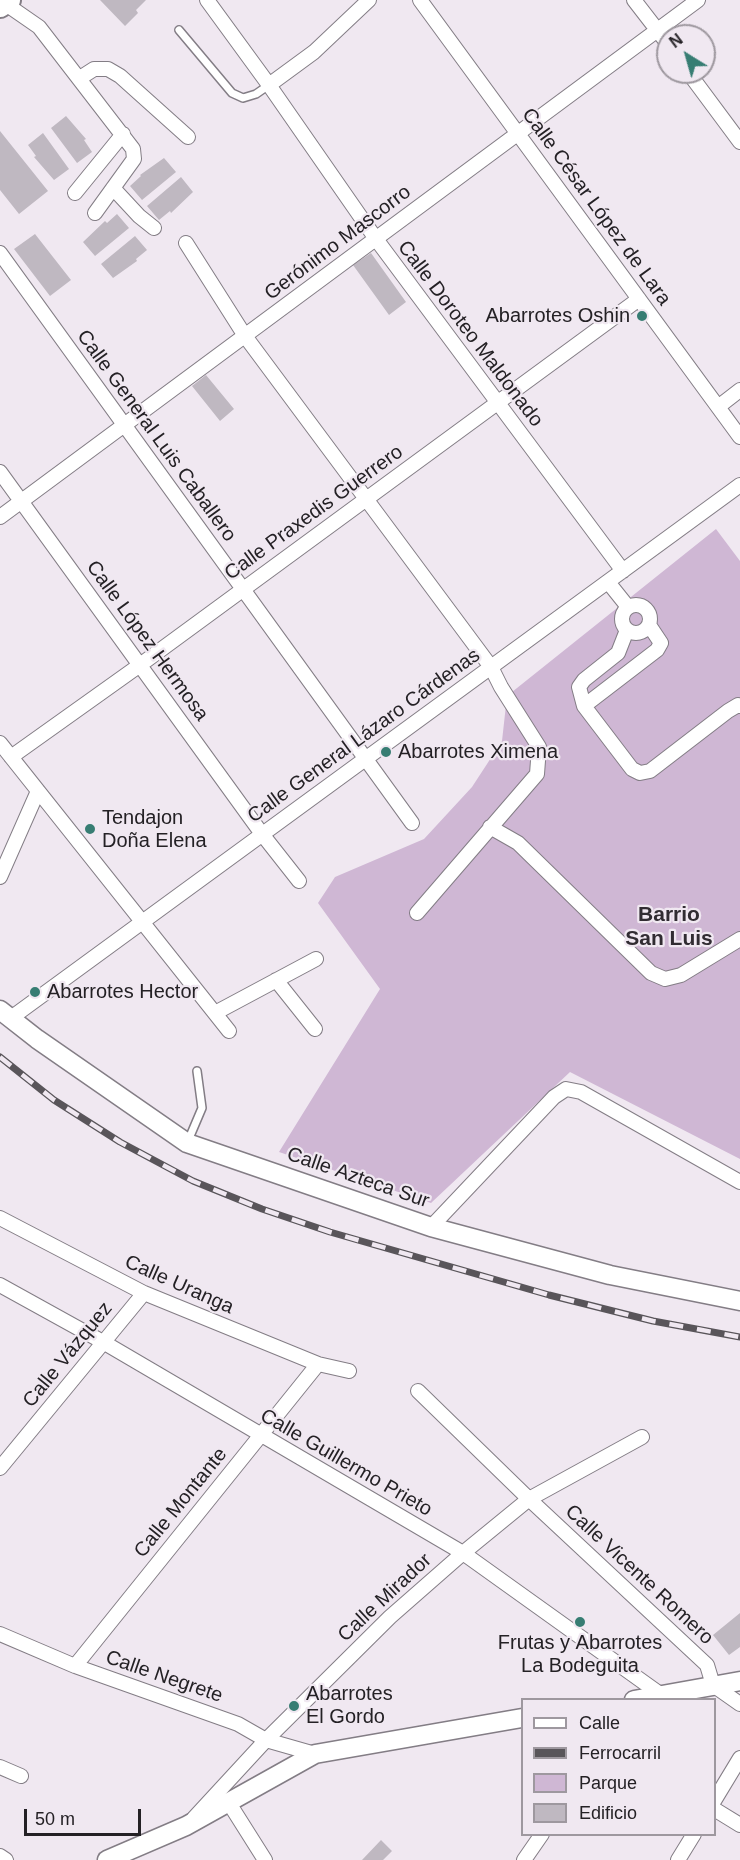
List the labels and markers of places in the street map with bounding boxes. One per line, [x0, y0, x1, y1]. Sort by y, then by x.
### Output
place label: Abarrotes Oshin [485, 304, 630, 328]
marker: Abarrotes Oshin [635, 309, 649, 323]
place label: Abarrotes Ximena [398, 740, 558, 764]
marker: Abarrotes Ximena [379, 745, 393, 759]
place label: Tendajon Doña Elena [102, 806, 207, 853]
marker: Tendajon Doña Elena [83, 822, 97, 836]
place label: Abarrotes Hector [47, 980, 198, 1004]
marker: Abarrotes Hector [28, 985, 42, 999]
marker: Frutas y Abarrotes La Bodeguita [573, 1615, 587, 1629]
place label: Frutas y Abarrotes La Bodeguita [498, 1631, 662, 1678]
place label: Abarrotes El Gordo [306, 1682, 393, 1729]
marker: Abarrotes El Gordo [287, 1699, 301, 1713]

